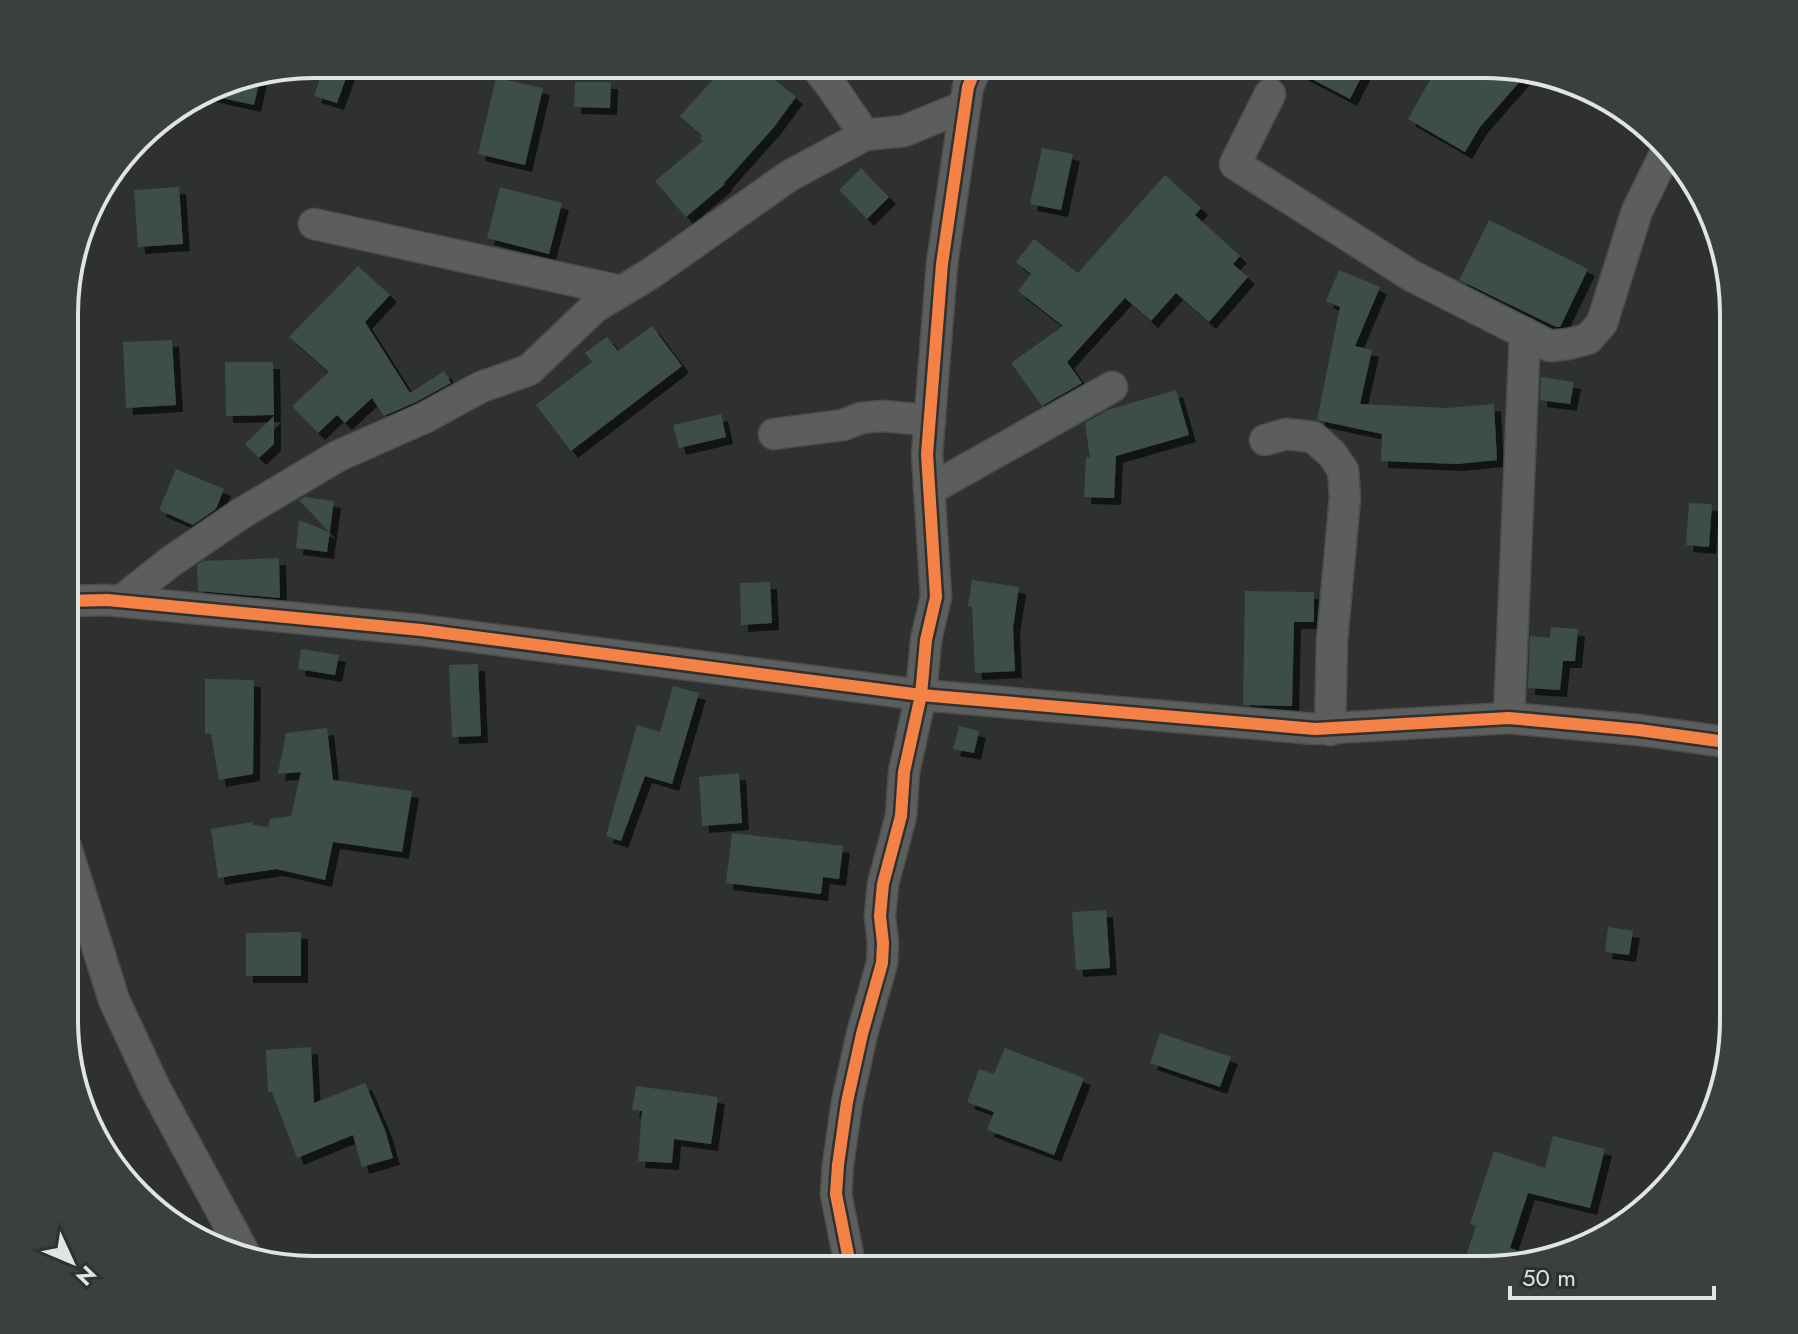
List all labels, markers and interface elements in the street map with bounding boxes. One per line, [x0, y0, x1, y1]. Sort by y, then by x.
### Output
north arrow [32, 1222, 112, 1302]
scale bar [1510, 1250, 1714, 1300]
text: N [69, 1258, 104, 1293]
text: 50 m [1522, 1260, 1576, 1295]

